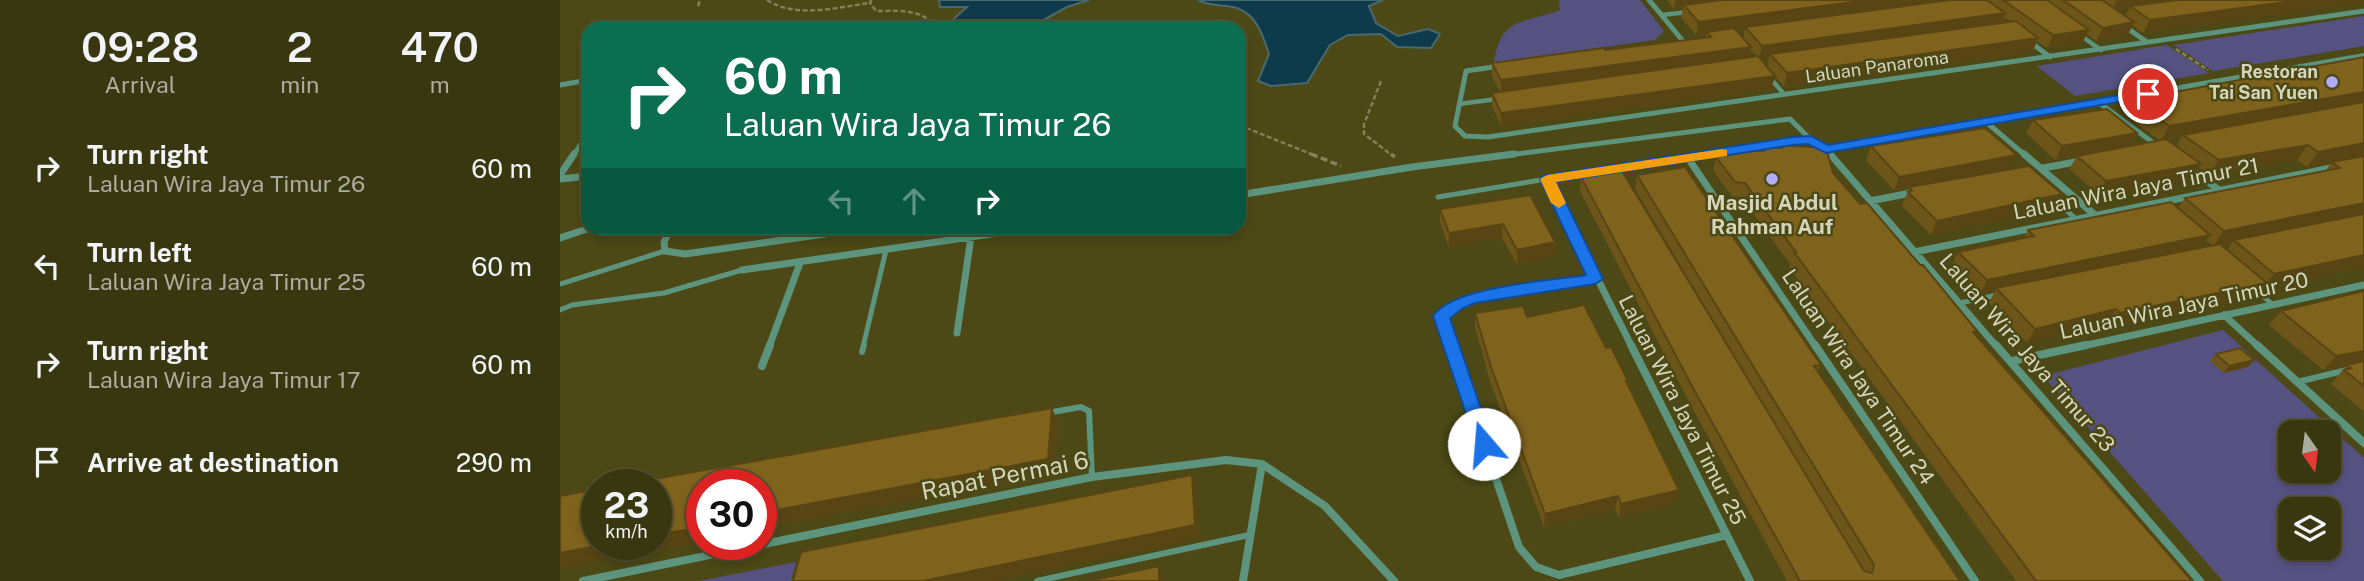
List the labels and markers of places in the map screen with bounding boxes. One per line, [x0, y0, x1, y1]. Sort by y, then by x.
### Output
place label: Restoran Tai San Yuen [2209, 61, 2318, 103]
pin [2118, 64, 2178, 124]
marker: Restoran Tai San Yuen [2324, 74, 2340, 90]
marker: Masjid Abdul Rahman Auf [1764, 171, 1780, 187]
place label: Masjid Abdul Rahman Auf [1706, 190, 1838, 239]

